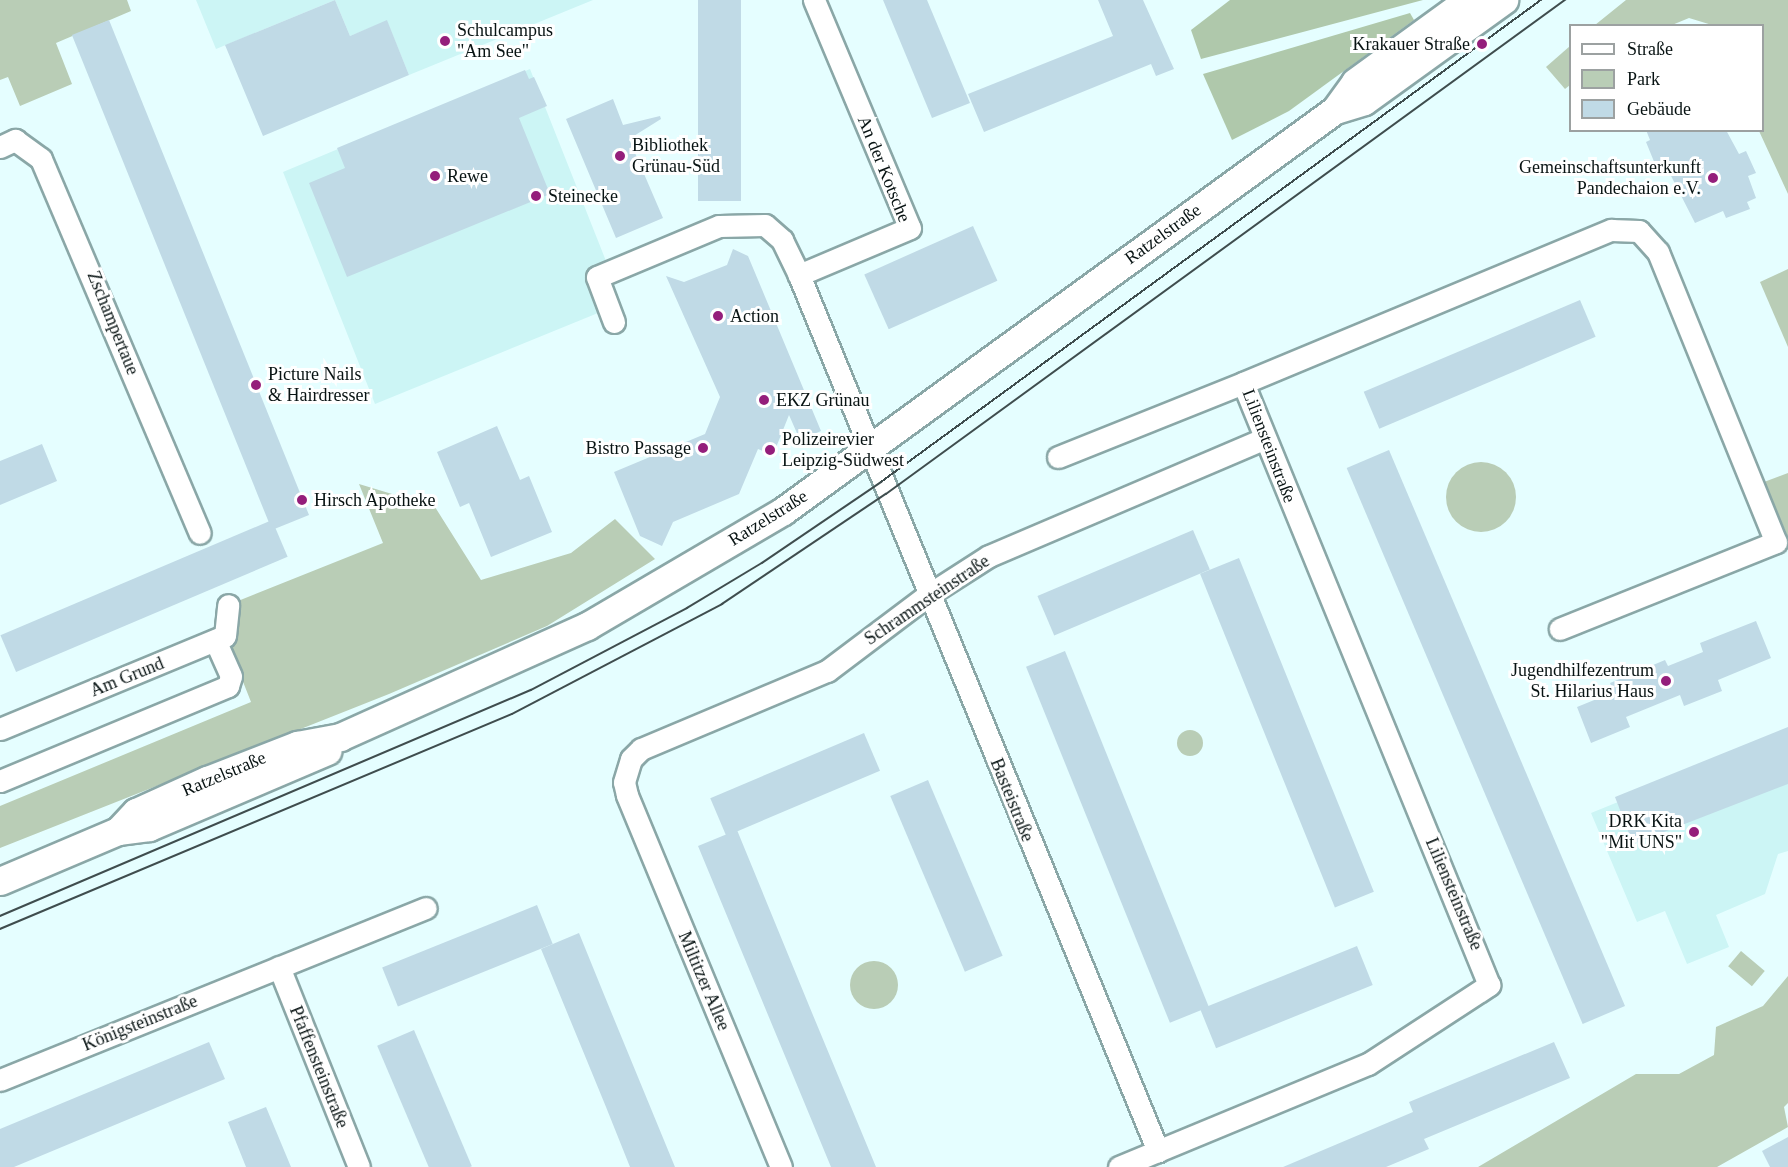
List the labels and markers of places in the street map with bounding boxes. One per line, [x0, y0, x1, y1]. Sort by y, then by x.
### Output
place label: Schulcampus "Am See" [457, 20, 553, 63]
place label: Krakauer Straße [1353, 33, 1470, 55]
marker: Schulcampus "Am See" [438, 34, 452, 48]
marker: Krakauer Straße [1475, 37, 1489, 51]
place label: Bibliothek Grünau-Süd [632, 135, 720, 178]
marker: Bibliothek Grünau-Süd [613, 149, 627, 163]
place label: Gemeinschaftsunterkunft Pandechaion e.V. [1519, 157, 1701, 200]
place label: Rewe [447, 165, 488, 187]
marker: Rewe [428, 169, 442, 183]
marker: Gemeinschaftsunterkunft Pandechaion e.V. [1706, 171, 1720, 185]
place label: Steinecke [548, 185, 618, 207]
marker: Steinecke [529, 189, 543, 203]
place label: Action [730, 305, 779, 327]
marker: Action [711, 309, 725, 323]
place label: Picture Nails & Hairdresser [268, 364, 369, 406]
marker: Picture Nails & Hairdresser [249, 378, 263, 392]
place label: EKZ Grünau [776, 389, 869, 411]
marker: EKZ Grünau [757, 393, 771, 407]
place label: Polizeirevier Leipzig-Südwest [782, 429, 904, 472]
place label: Bistro Passage [586, 437, 691, 459]
marker: Bistro Passage [696, 441, 710, 455]
marker: Polizeirevier Leipzig-Südwest [763, 443, 777, 457]
place label: Hirsch Apotheke [314, 489, 436, 511]
marker: Hirsch Apotheke [295, 493, 309, 507]
place label: Jugendhilfezentrum St. Hilarius Haus [1511, 660, 1654, 702]
marker: Jugendhilfezentrum St. Hilarius Haus [1659, 674, 1673, 688]
place label: DRK Kita "Mit UNS" [1601, 811, 1682, 854]
marker: DRK Kita "Mit UNS" [1687, 825, 1701, 839]

